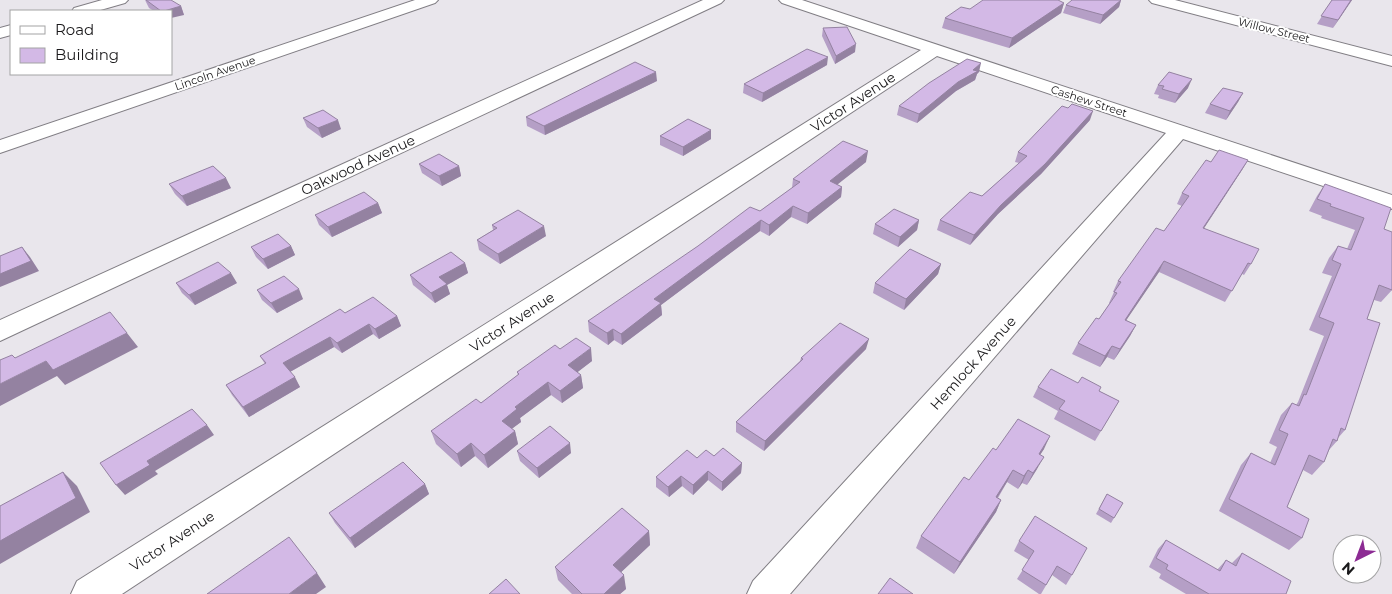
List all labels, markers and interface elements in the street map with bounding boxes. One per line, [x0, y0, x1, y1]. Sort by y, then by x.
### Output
legend [10, 10, 172, 75]
street label: Willow Street [1237, 14, 1312, 46]
text: Road [55, 20, 94, 39]
text: Building [55, 45, 119, 64]
street label: Lincoln Avenue [173, 52, 258, 93]
street label: Victor Avenue [807, 68, 899, 136]
street label: Cashew Street [1049, 82, 1129, 120]
street label: Oakwood Avenue [298, 131, 418, 199]
street label: Victor Avenue [466, 288, 558, 356]
street label: Hemlock Avenue [926, 312, 1020, 414]
street label: Victor Avenue [126, 507, 218, 575]
north arrow [1332, 534, 1382, 584]
text: N [1338, 558, 1359, 579]

